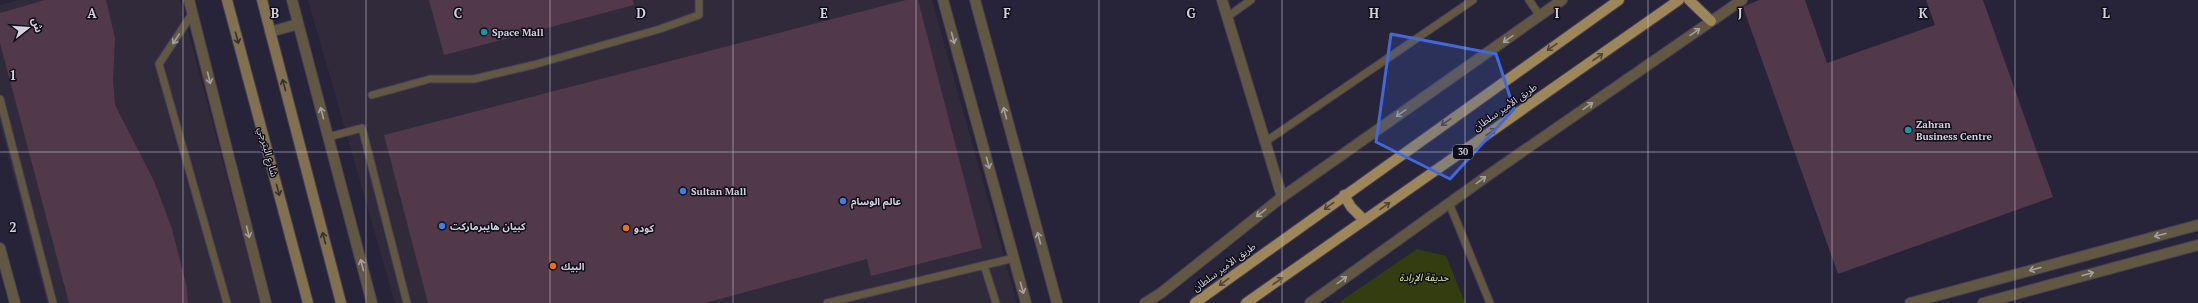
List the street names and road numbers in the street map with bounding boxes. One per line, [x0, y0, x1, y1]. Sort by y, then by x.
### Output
street label: طريق الأمير سلطان [1470, 80, 1540, 134]
street label: شارع البترجي [254, 126, 281, 179]
road number: 30 [1453, 145, 1473, 159]
street label: طريق الأمير سلطان [1190, 240, 1258, 294]

